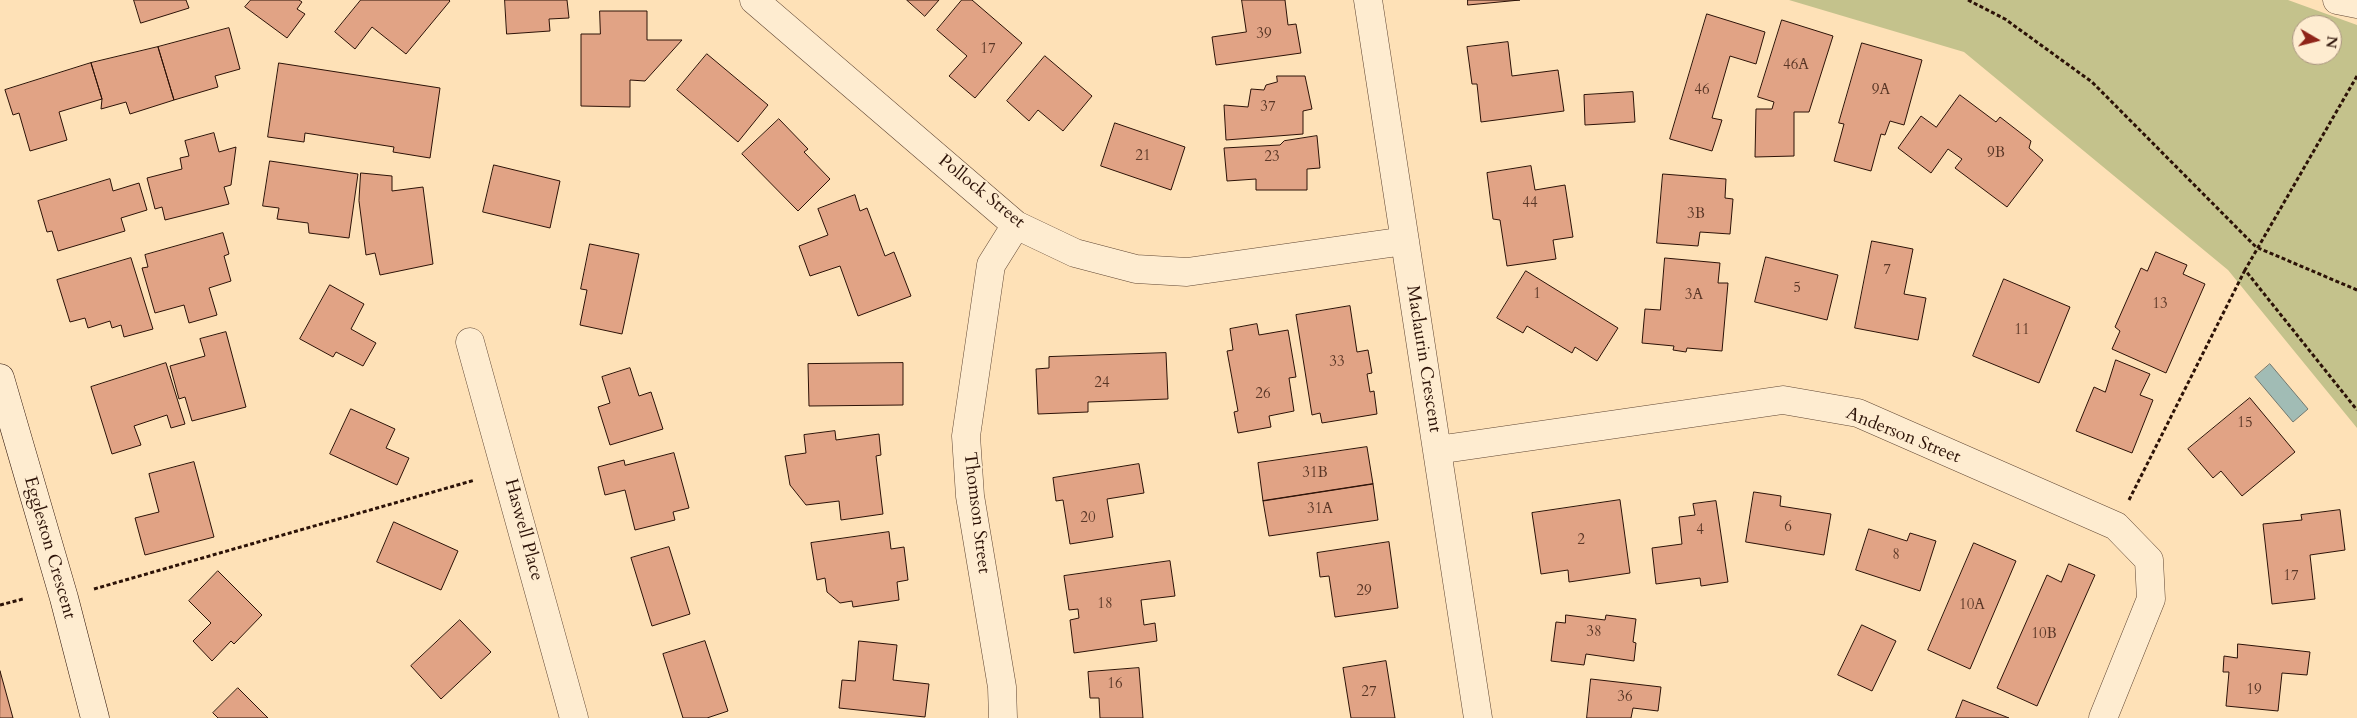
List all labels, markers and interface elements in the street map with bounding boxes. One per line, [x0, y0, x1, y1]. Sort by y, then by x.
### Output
north arrow [2292, 15, 2342, 65]
house number: 39 [1256, 26, 1272, 44]
text: N [2321, 35, 2342, 49]
house number: 17 [980, 41, 996, 59]
house number: 46A [1783, 57, 1809, 75]
house number: 46 [1694, 82, 1710, 100]
house number: 9A [1872, 82, 1890, 100]
house number: 37 [1260, 99, 1276, 117]
house number: 9B [1987, 145, 2005, 163]
house number: 21 [1135, 148, 1151, 166]
house number: 23 [1264, 149, 1280, 167]
street label: Pollock Street [933, 150, 1029, 234]
house number: 44 [1522, 195, 1538, 213]
house number: 3B [1687, 206, 1705, 224]
house number: 7 [1883, 262, 1891, 280]
house number: 5 [1793, 280, 1801, 298]
street label: Maclaurin Crescent [1401, 284, 1445, 434]
house number: 1 [1533, 286, 1541, 304]
house number: 3A [1685, 287, 1703, 305]
house number: 13 [2152, 296, 2168, 314]
house number: 11 [2014, 322, 2030, 340]
house number: 33 [1329, 354, 1345, 372]
house number: 24 [1094, 375, 1110, 393]
house number: 26 [1255, 386, 1271, 404]
street label: Anderson Street [1843, 403, 1963, 469]
house number: 15 [2237, 415, 2253, 433]
street label: Thomson Street [958, 451, 994, 575]
house number: 31B [1302, 465, 1328, 483]
street label: Eggleston Crescent [18, 474, 80, 622]
street label: Haswell Place [499, 477, 547, 583]
house number: 31A [1307, 501, 1333, 519]
house number: 20 [1080, 510, 1096, 528]
house number: 6 [1784, 519, 1792, 537]
house number: 4 [1696, 522, 1704, 540]
house number: 2 [1577, 532, 1585, 550]
house number: 8 [1892, 547, 1900, 565]
house number: 17 [2283, 568, 2299, 586]
house number: 29 [1356, 583, 1372, 601]
house number: 18 [1097, 596, 1113, 614]
house number: 10A [1959, 597, 1985, 615]
house number: 38 [1586, 624, 1602, 642]
house number: 10B [2031, 626, 2057, 644]
house number: 16 [1107, 676, 1123, 694]
house number: 19 [2246, 682, 2262, 700]
house number: 27 [1361, 684, 1377, 702]
house number: 36 [1617, 689, 1633, 707]

